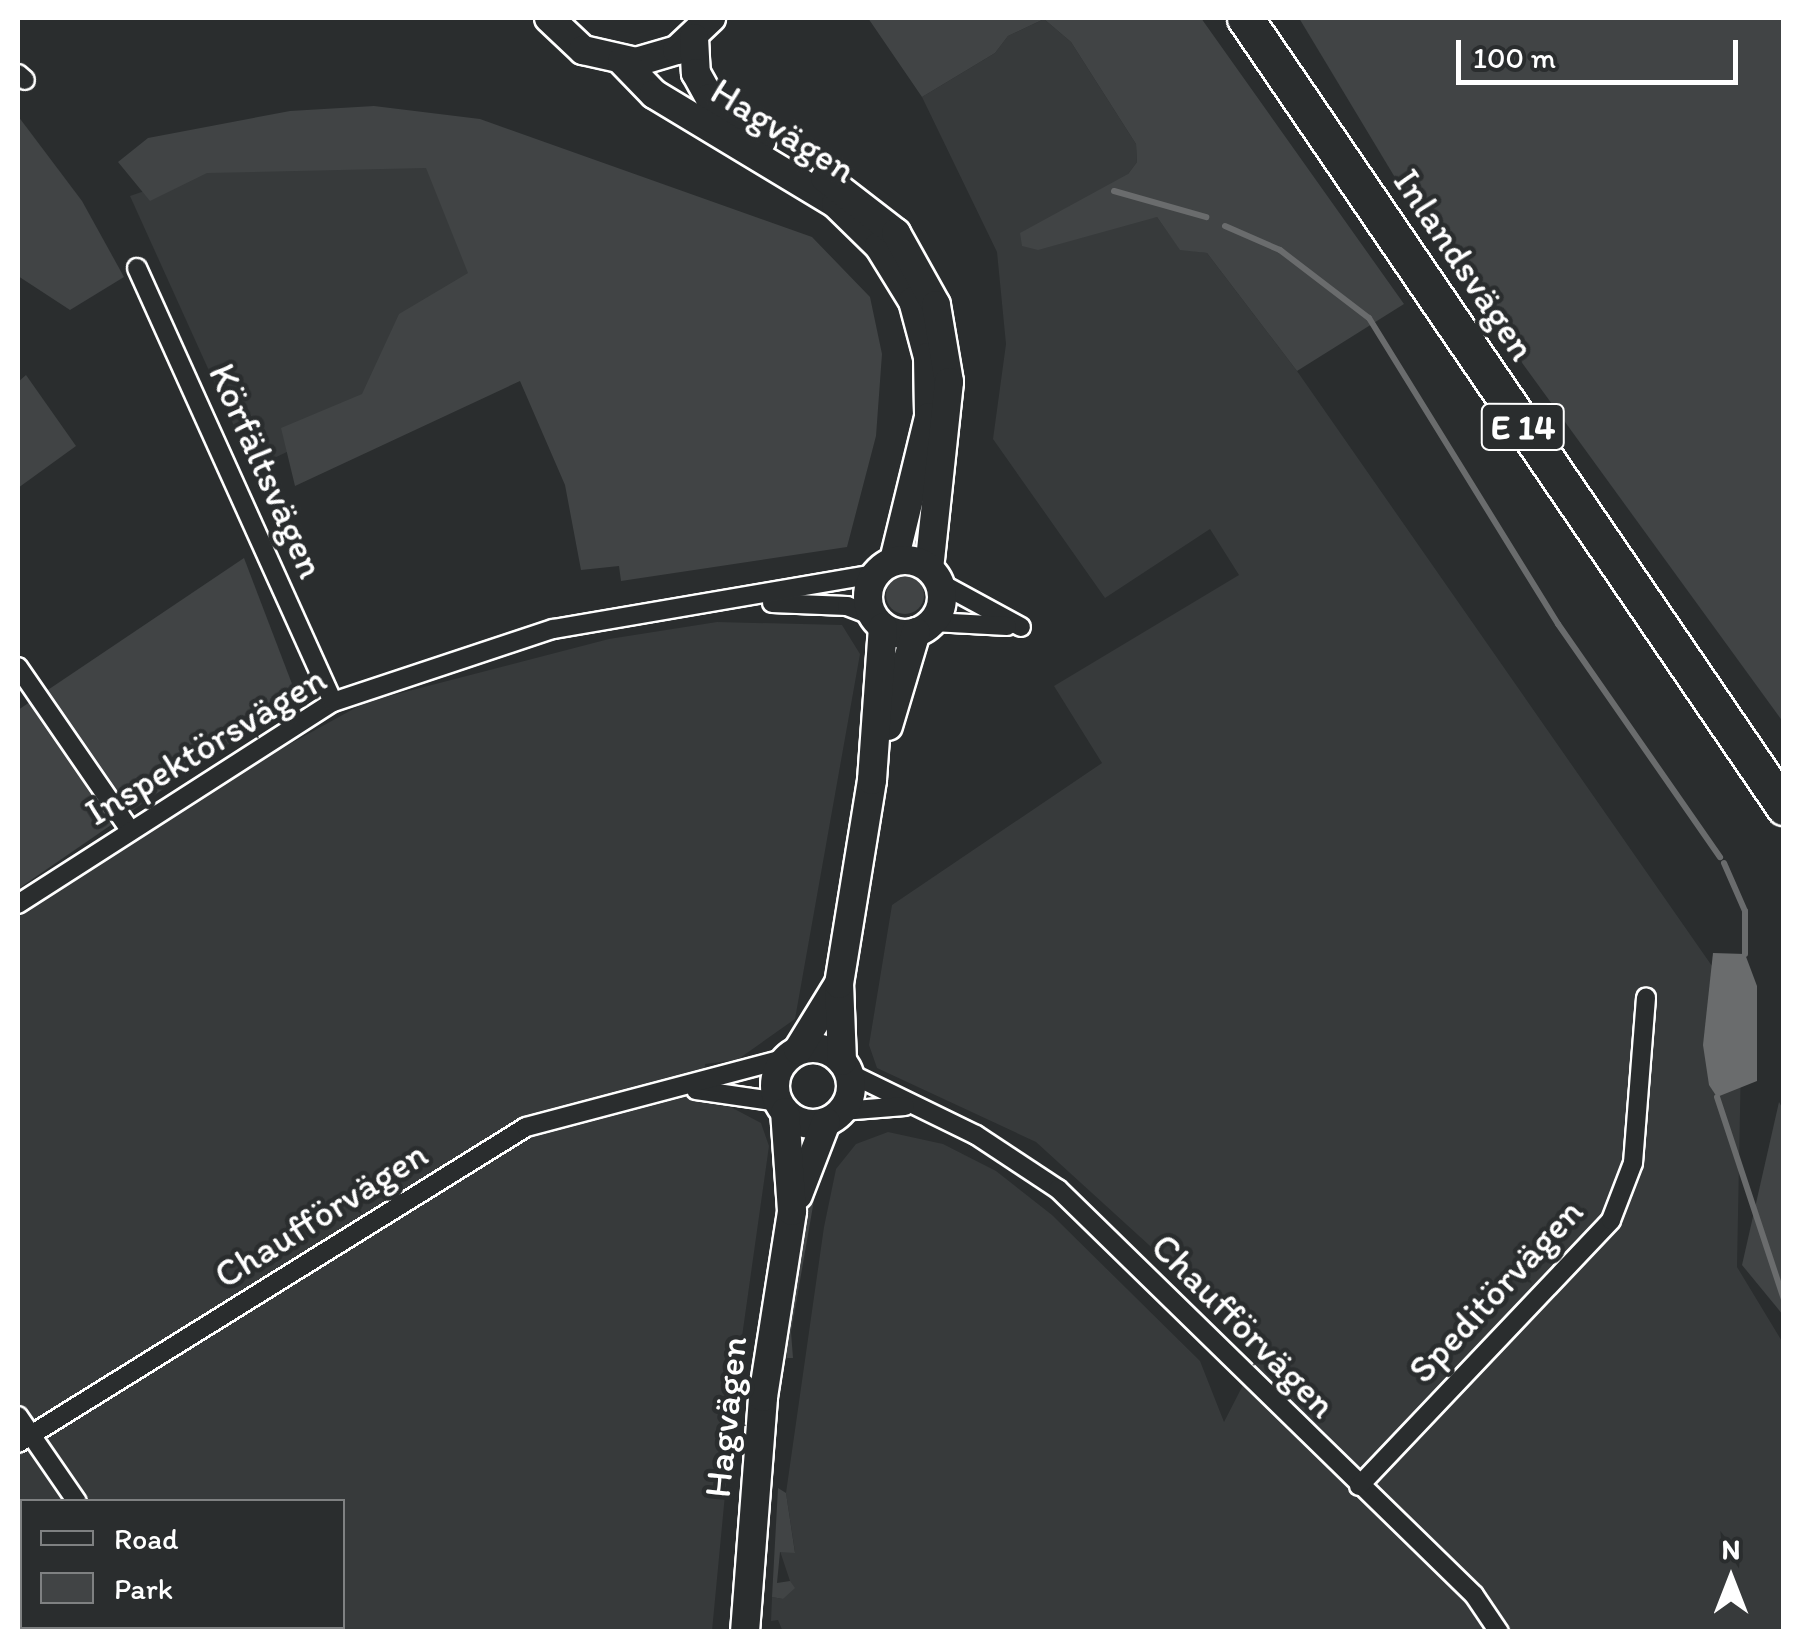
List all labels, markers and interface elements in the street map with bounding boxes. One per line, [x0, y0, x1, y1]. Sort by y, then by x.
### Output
scale bar [1461, 20, 1744, 82]
text: 100 m [1473, 39, 1556, 76]
street label: Hagvägen [702, 69, 864, 193]
street label: Inlandsvägen [1383, 161, 1545, 369]
street label: Körfältsvägen [198, 357, 334, 585]
road number: E 14 [1480, 397, 1566, 457]
street label: Inspektörsvägen [77, 656, 335, 836]
street label: Chaufförvägen [206, 1132, 436, 1298]
street label: Speditörvägen [1399, 1190, 1593, 1392]
street label: Chaufförvägen [1141, 1224, 1345, 1428]
street label: Hagvägen [695, 1334, 757, 1500]
legend [20, 1499, 345, 1629]
text: Road [114, 1520, 179, 1557]
north arrow [1681, 1529, 1781, 1629]
text: N [1722, 1532, 1740, 1566]
text: Park [114, 1570, 173, 1607]

